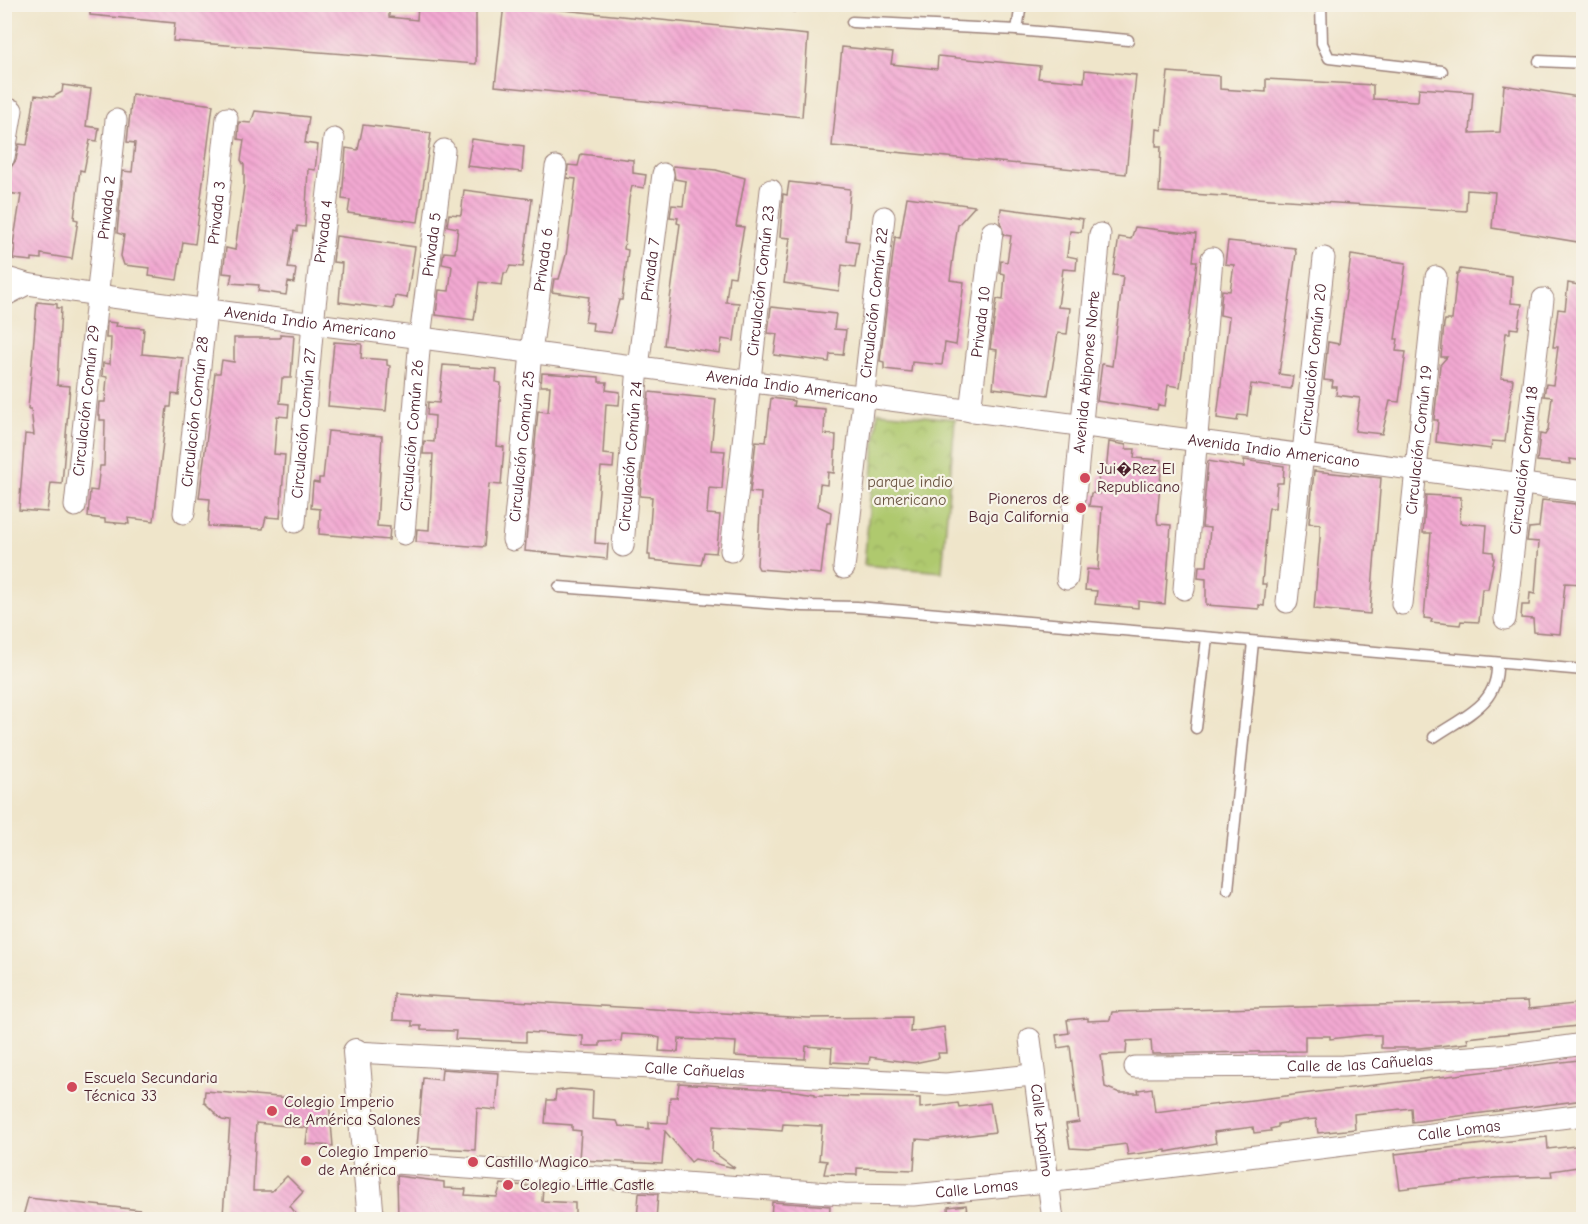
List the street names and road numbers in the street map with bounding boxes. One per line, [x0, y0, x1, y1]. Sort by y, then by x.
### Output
street label: Privada 2 [94, 175, 119, 240]
street label: Privada 3 [204, 180, 229, 245]
street label: Privada 4 [311, 199, 336, 264]
street label: Circulación Común 23 [744, 204, 778, 357]
street label: Privada 5 [419, 211, 445, 277]
street label: Circulación Común 22 [857, 226, 892, 379]
street label: Privada 6 [530, 227, 557, 293]
street label: Privada 7 [638, 236, 664, 302]
street label: Circulación Común 20 [1296, 282, 1330, 436]
street label: Privada 10 [968, 285, 994, 358]
street label: Avenida Abipones Norte [1070, 290, 1104, 454]
street label: Avenida Indio Americano [223, 303, 397, 344]
street label: Circulación Común 29 [69, 324, 103, 477]
street label: Circulación Común 28 [178, 335, 212, 488]
street label: Circulación Común 27 [288, 347, 320, 499]
street label: Circulación Común 26 [397, 359, 427, 512]
street label: Circulación Común 19 [1402, 364, 1436, 515]
street label: Avenida Indio Americano [705, 367, 879, 407]
street label: Circulación Común 25 [506, 370, 538, 523]
street label: Circulación Común 24 [615, 380, 646, 532]
street label: Circulación Común 18 [1506, 385, 1542, 535]
street label: Avenida Indio Americano [1187, 431, 1361, 471]
street label: Calle de las Cañuelas [1287, 1051, 1434, 1075]
street label: Calle Cañuelas [644, 1059, 745, 1082]
street label: Calle Ixpalino [1027, 1083, 1056, 1178]
street label: Calle Lomas [1417, 1116, 1502, 1145]
street label: Calle Lomas [934, 1176, 1019, 1202]

